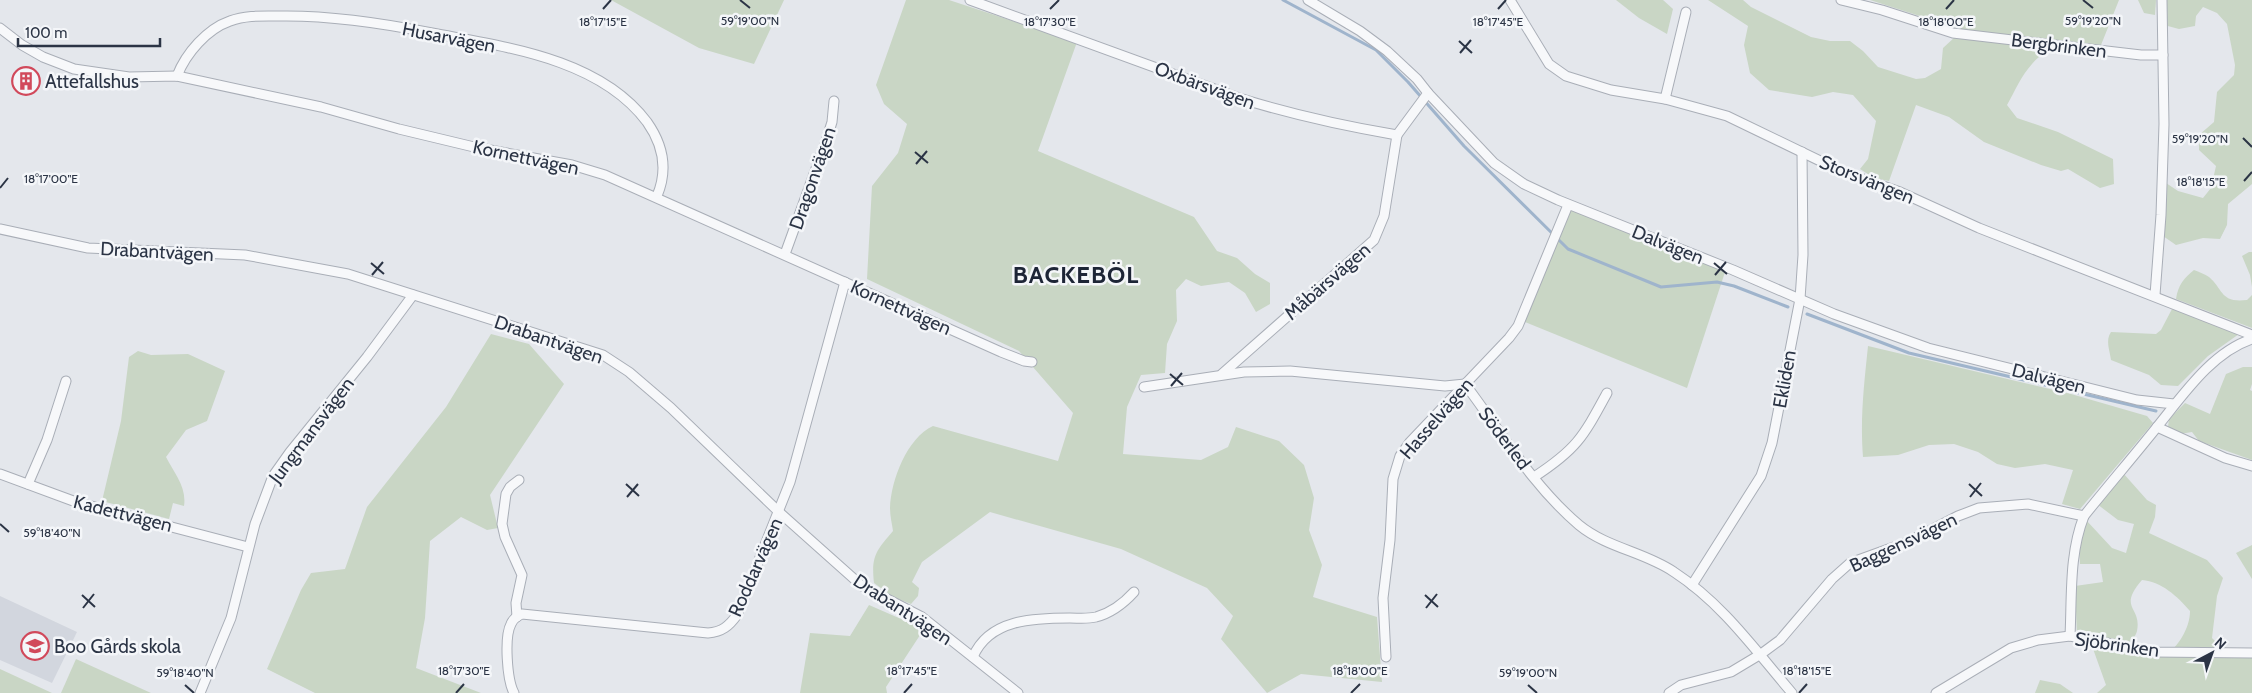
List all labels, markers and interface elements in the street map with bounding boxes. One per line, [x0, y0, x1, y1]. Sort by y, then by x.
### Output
text: 59°19'00"N [721, 13, 779, 28]
text: 59°19'20"N [2065, 13, 2121, 28]
text: 18°17'15"E [579, 14, 627, 29]
text: 18°17'30"E [1024, 14, 1076, 29]
text: 18°17'45"E [1473, 14, 1524, 29]
text: 18°18'00"E [1918, 14, 1974, 29]
scale bar [18, 15, 160, 47]
street label: Husarvägen [400, 17, 497, 58]
text: 100 m [25, 24, 67, 42]
street label: Bergbrinken [2010, 28, 2108, 63]
street label: Oxbärsvägen [1151, 57, 1258, 114]
building icon: Attefallshus [11, 66, 41, 96]
place label: Attefallshus [45, 70, 139, 93]
street label: Dragonvägen [784, 124, 841, 233]
text: 59°19'20"N [2172, 131, 2228, 146]
street label: Kornettvägen [471, 135, 581, 180]
street label: Storsvängen [1816, 150, 1918, 209]
text: 18°17'00"E [24, 171, 78, 186]
text: 18°18'15"E [2177, 174, 2226, 189]
street label: Dalvägen [1629, 220, 1707, 269]
street label: Drabantvägen [100, 237, 214, 266]
street label: Måbärsvägen [1280, 238, 1375, 325]
district label: BACKEBÖL [1013, 260, 1139, 289]
street label: Kornettvägen [847, 275, 955, 340]
street label: Drabantvägen [491, 310, 606, 369]
street label: Ekliden [1768, 348, 1801, 410]
street label: Dalvägen [2010, 358, 2088, 399]
street label: Jungmansvägen [263, 373, 359, 489]
street label: Hasselvägen [1395, 373, 1478, 464]
street label: Söderled [1474, 402, 1536, 474]
street label: Kadettvägen [71, 490, 175, 537]
street label: Baggensvägen [1846, 508, 1961, 577]
street label: Roddarvägen [723, 514, 788, 620]
text: 59°18'40"N [23, 525, 81, 540]
street label: Drabantvägen [849, 569, 957, 650]
street label: Sjöbrinken [2073, 627, 2161, 662]
north arrow [2187, 628, 2237, 678]
school or university icon: Boo Gårds skola [20, 631, 50, 661]
text: N [2211, 633, 2230, 653]
place label: Boo Gårds skola [54, 635, 181, 658]
text: 18°17'30"E [438, 663, 490, 678]
text: 18°17'45"E [887, 663, 938, 678]
text: 18°18'00"E [1332, 663, 1388, 678]
text: 18°18'15"E [1783, 663, 1832, 678]
text: 59°18'40"N [156, 665, 214, 680]
text: 59°19'00"N [1499, 665, 1557, 680]

